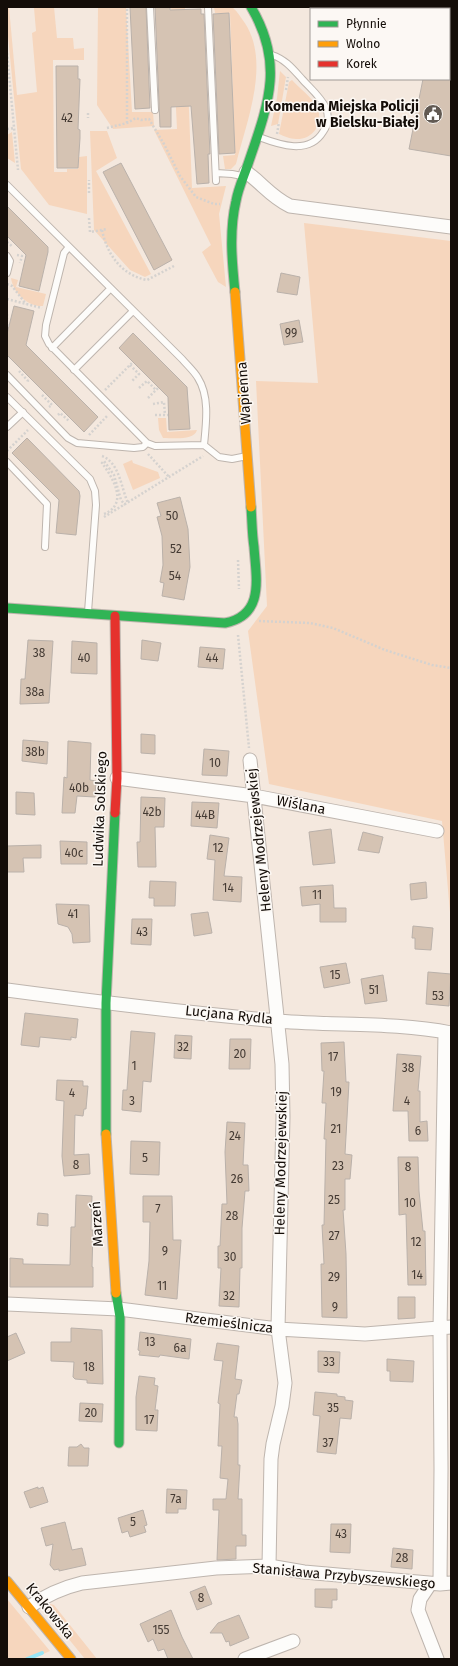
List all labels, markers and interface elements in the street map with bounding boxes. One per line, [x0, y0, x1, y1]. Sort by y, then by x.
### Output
legend [310, 8, 450, 80]
text: Płynnie [346, 17, 387, 31]
text: Wolno [346, 37, 380, 51]
text: Korek [346, 57, 378, 71]
place label: Komenda Miejska Policji w Bielsku-Białej [264, 98, 419, 131]
public building icon: Komenda Miejska Policji w Bielsku-Białej [422, 103, 444, 125]
house number: 42 [61, 111, 73, 125]
house number: 99 [285, 326, 297, 340]
street label: Wapienna [233, 361, 255, 425]
house number: 50 [166, 509, 179, 523]
house number: 52 [170, 542, 182, 556]
house number: 54 [169, 569, 182, 583]
house number: 38 [33, 646, 46, 660]
house number: 40 [77, 651, 91, 665]
house number: 44 [206, 651, 219, 665]
house number: 38a [25, 685, 45, 699]
house number: 38b [25, 745, 45, 759]
street label: Ludwika Solskiego [89, 751, 111, 867]
house number: 10 [209, 756, 221, 770]
street label: Heleny Modrzejewskiej [243, 767, 275, 913]
house number: 40b [69, 781, 89, 795]
street label: Wiślana [275, 792, 327, 818]
house number: 42b [142, 805, 162, 819]
house number: 44B [195, 808, 215, 822]
house number: 12 [212, 841, 224, 855]
house number: 40c [65, 846, 84, 860]
house number: 14 [222, 881, 234, 895]
house number: 11 [312, 888, 322, 902]
house number: 41 [68, 907, 78, 921]
house number: 43 [136, 925, 148, 939]
house number: 15 [329, 968, 341, 982]
house number: 51 [369, 983, 379, 997]
house number: 53 [432, 989, 444, 1003]
street label: Lucjana Rydla [184, 1002, 274, 1028]
house number: 32 [177, 1040, 189, 1054]
house number: 20 [234, 1047, 247, 1061]
house number: 17 [328, 1050, 338, 1064]
house number: 1 [131, 1059, 137, 1073]
house number: 38 [402, 1061, 415, 1075]
house number: 19 [330, 1085, 342, 1099]
house number: 4 [69, 1086, 76, 1100]
street label: Heleny Modrzejewskiej [271, 1091, 291, 1235]
house number: 3 [129, 1094, 135, 1108]
house number: 4 [404, 1094, 411, 1108]
house number: 21 [331, 1122, 341, 1136]
house number: 6 [415, 1124, 421, 1138]
house number: 24 [229, 1129, 242, 1143]
house number: 5 [142, 1151, 148, 1165]
house number: 8 [73, 1158, 80, 1172]
house number: 23 [332, 1159, 344, 1173]
house number: 8 [405, 1160, 412, 1174]
house number: 26 [231, 1172, 243, 1186]
house number: 25 [328, 1193, 340, 1207]
house number: 10 [404, 1196, 416, 1210]
street label: Marzeń [87, 1201, 107, 1247]
house number: 7 [155, 1202, 161, 1216]
house number: 28 [226, 1209, 239, 1223]
house number: 27 [328, 1229, 340, 1243]
house number: 12 [410, 1235, 422, 1249]
house number: 9 [162, 1244, 168, 1258]
house number: 30 [224, 1250, 237, 1264]
house number: 14 [411, 1268, 423, 1282]
house number: 29 [328, 1270, 340, 1284]
house number: 11 [157, 1279, 167, 1293]
house number: 32 [223, 1289, 235, 1303]
house number: 9 [332, 1300, 338, 1314]
street label: Rzemieślnicza [184, 1309, 274, 1337]
house number: 13 [144, 1335, 156, 1349]
house number: 6a [174, 1341, 186, 1355]
house number: 33 [323, 1355, 335, 1369]
house number: 18 [83, 1360, 95, 1374]
house number: 35 [327, 1401, 339, 1415]
house number: 20 [85, 1406, 98, 1420]
house number: 17 [144, 1413, 154, 1427]
house number: 37 [322, 1436, 334, 1450]
house number: 7a [170, 1492, 182, 1506]
house number: 5 [130, 1515, 136, 1529]
house number: 43 [335, 1527, 347, 1541]
house number: 28 [396, 1551, 409, 1565]
street label: Stanisława Przybyszewskiego [252, 1560, 436, 1592]
street label: Krakowska [22, 1580, 78, 1642]
house number: 8 [198, 1591, 205, 1605]
house number: 155 [152, 1623, 170, 1637]

